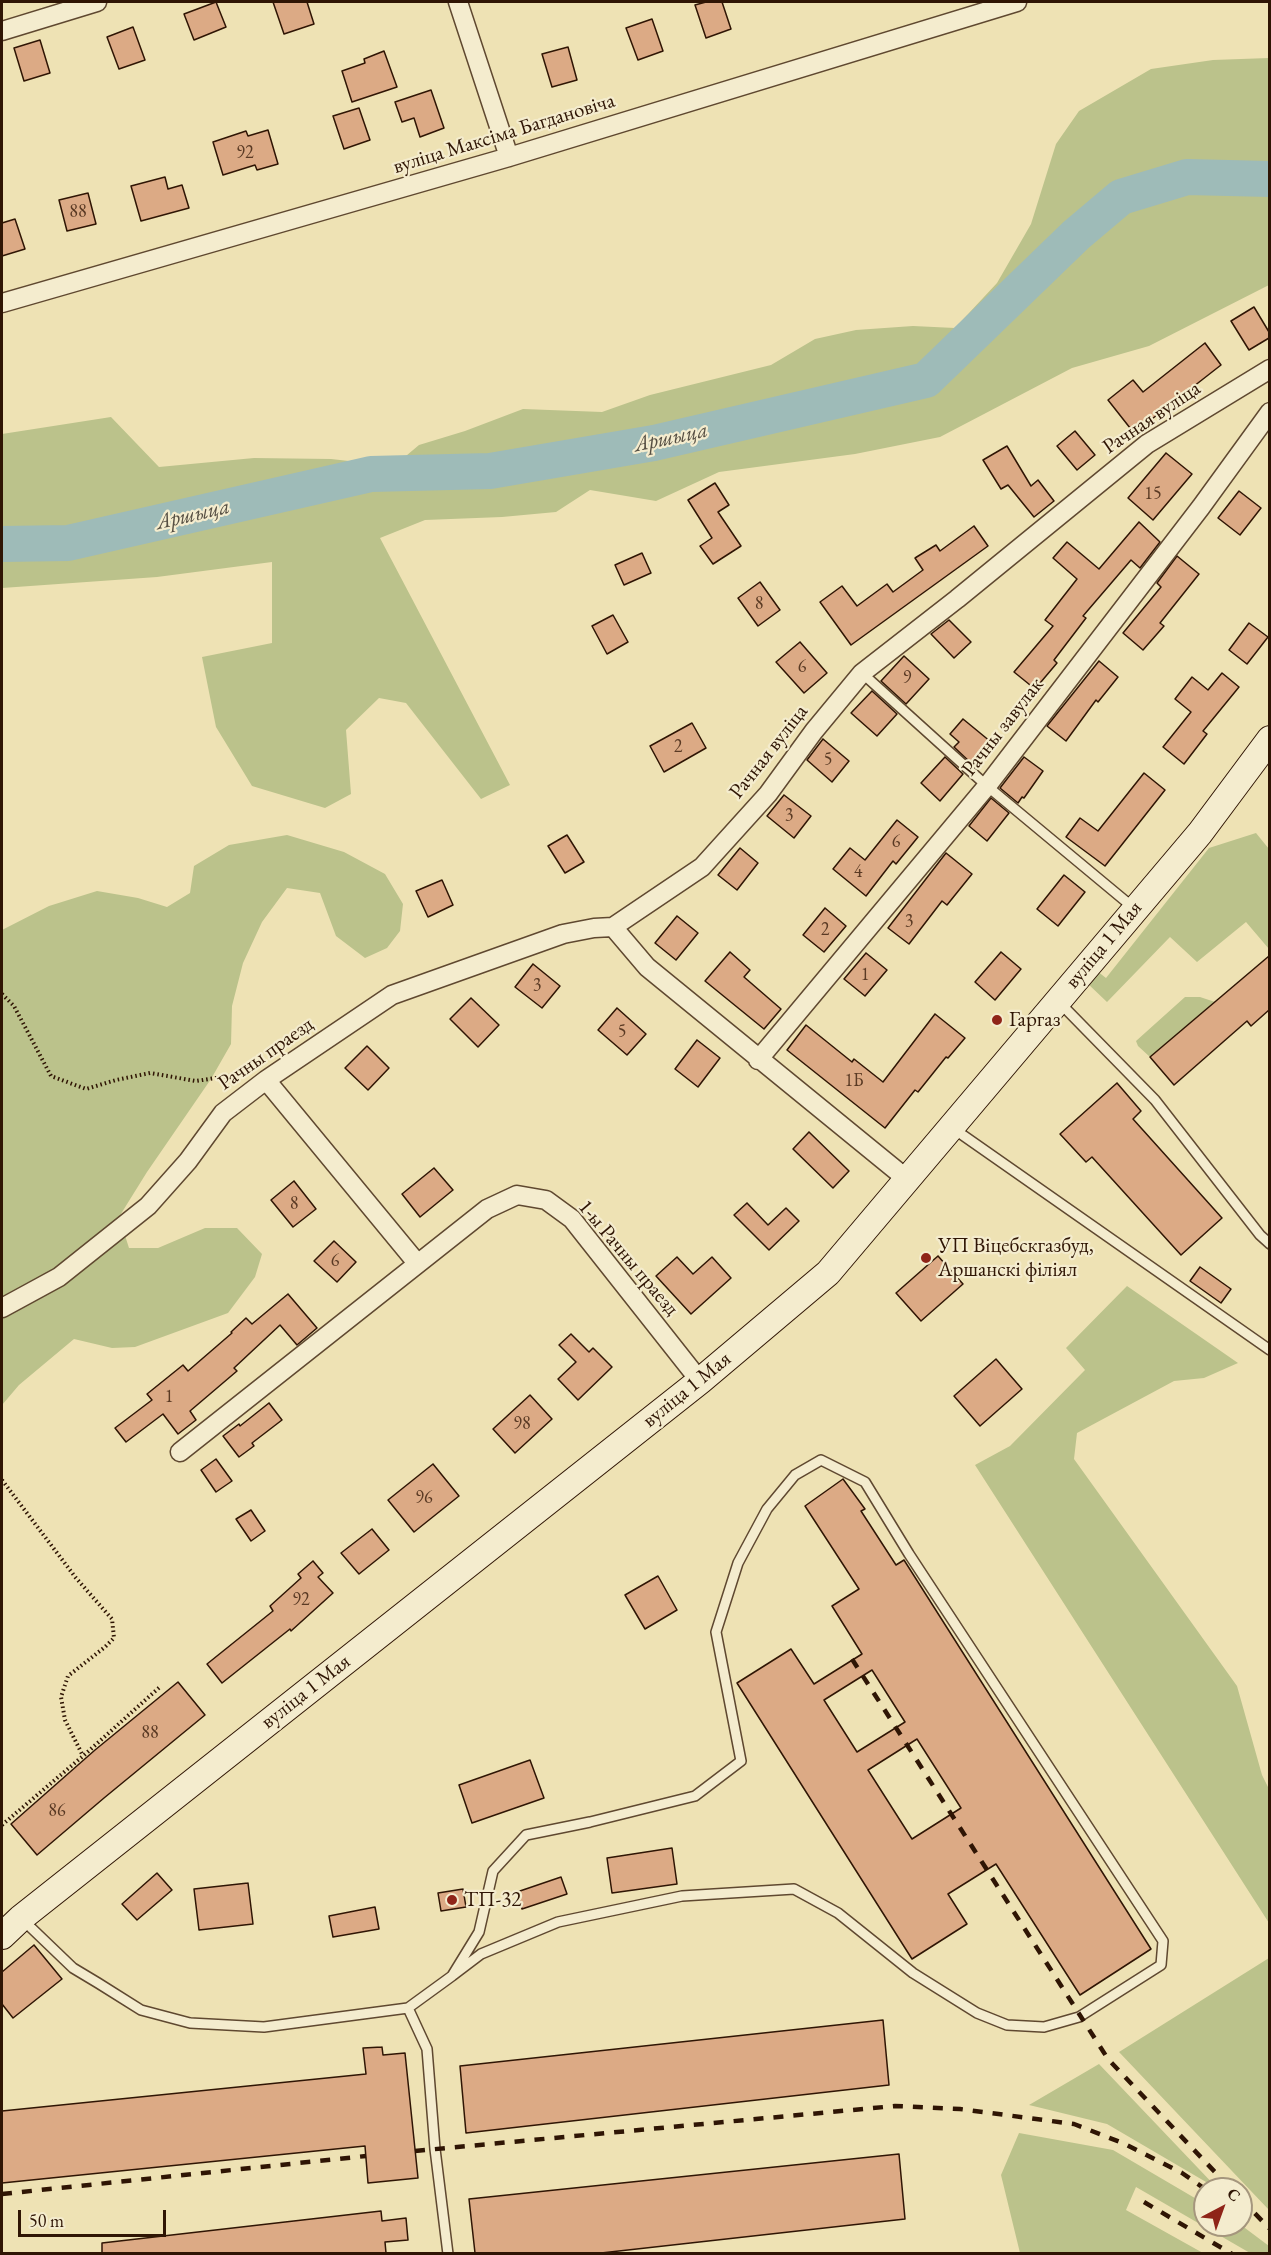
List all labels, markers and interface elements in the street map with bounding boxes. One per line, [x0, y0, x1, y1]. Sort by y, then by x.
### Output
street label: вуліца Максіма Багдановіча [390, 88, 618, 180]
house number: 92 [236, 142, 254, 164]
house number: 88 [69, 201, 87, 223]
street label: Рачная вуліца [1098, 376, 1206, 460]
water label: Аршыца [632, 417, 710, 459]
house number: 15 [1144, 483, 1162, 505]
water label: Аршыца [154, 494, 232, 536]
house number: 8 [755, 593, 763, 615]
house number: 6 [798, 656, 806, 678]
house number: 9 [903, 667, 911, 689]
street label: Рачны завулак [957, 673, 1049, 781]
street label: Рачная вуліца [724, 700, 814, 804]
house number: 2 [674, 736, 682, 758]
house number: 5 [824, 749, 832, 771]
house number: 3 [785, 805, 793, 827]
house number: 6 [892, 831, 900, 853]
house number: 4 [854, 861, 862, 883]
street label: вуліца 1 Мая [1060, 896, 1148, 994]
house number: 3 [905, 911, 913, 933]
house number: 2 [821, 919, 829, 941]
house number: 1 [861, 964, 869, 986]
house number: 3 [533, 975, 541, 997]
place label: Гаргаз [1009, 1007, 1060, 1033]
street label: Рачны праезд [213, 1012, 319, 1096]
marker: Гаргаз [990, 1013, 1004, 1027]
house number: 5 [618, 1021, 626, 1043]
house number: 1Б [844, 1070, 864, 1092]
house number: 8 [290, 1193, 298, 1215]
street label: 1-ы Рачны праезд [572, 1195, 684, 1321]
place label: УП Віцебскгазбуд, Аршанскі філіял [938, 1233, 1094, 1283]
house number: 6 [331, 1250, 339, 1272]
marker: УП Віцебскгазбуд, Аршанскі філіял [919, 1251, 933, 1265]
street label: вуліца 1 Мая [638, 1347, 736, 1433]
house number: 1 [165, 1386, 173, 1408]
house number: 98 [513, 1413, 531, 1435]
house number: 96 [415, 1487, 433, 1509]
house number: 92 [292, 1589, 310, 1611]
street label: вуліца 1 Мая [256, 1649, 356, 1735]
house number: 88 [141, 1722, 159, 1744]
house number: 86 [48, 1800, 66, 1822]
place label: ТП-32 [464, 1887, 521, 1913]
marker: ТП-32 [445, 1893, 459, 1907]
north arrow [1193, 2177, 1253, 2237]
text: С [1223, 2183, 1245, 2206]
scale bar [21, 2198, 170, 2236]
text: 50 m [29, 2209, 64, 2232]

